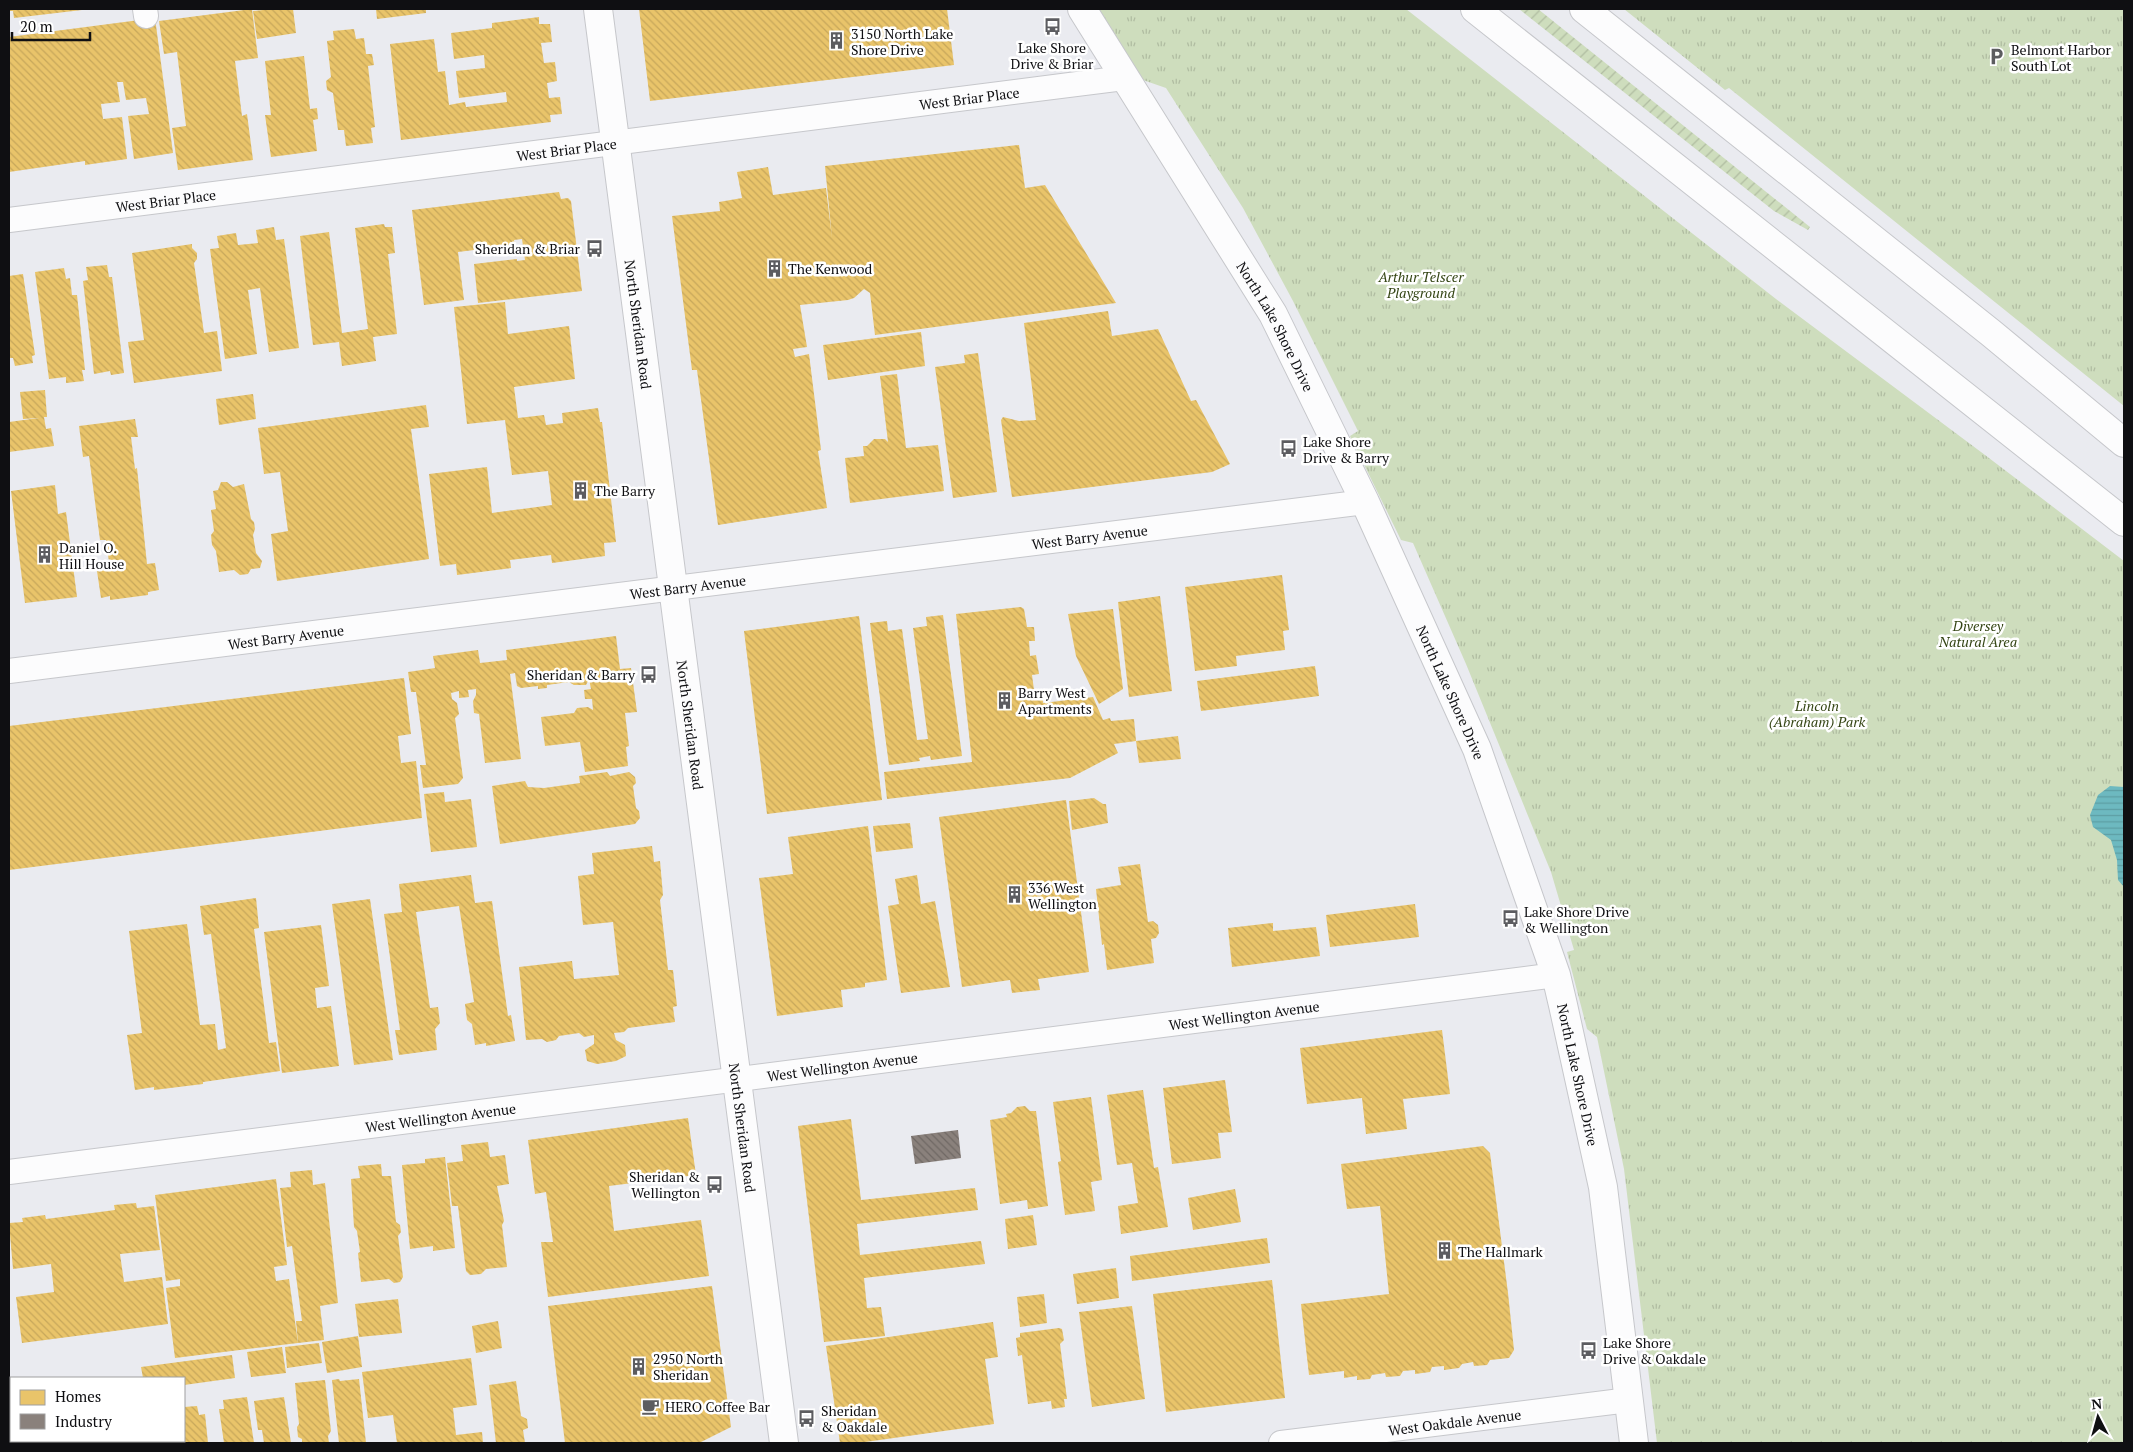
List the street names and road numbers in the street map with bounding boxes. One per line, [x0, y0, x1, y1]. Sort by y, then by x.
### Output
street label: West Briar Place [918, 82, 1021, 114]
street label: West Briar Place [515, 133, 618, 165]
street label: West Briar Place [114, 184, 217, 216]
street label: North Sheridan Road [621, 258, 657, 390]
street label: North Lake Shore Drive [1233, 258, 1319, 394]
street label: West Barry Avenue [1031, 520, 1149, 553]
street label: West Barry Avenue [629, 570, 747, 603]
street label: West Barry Avenue [227, 620, 345, 653]
street label: North Lake Shore Drive [1413, 622, 1489, 762]
street label: North Sheridan Road [673, 659, 709, 791]
street label: West Wellington Avenue [1168, 996, 1321, 1034]
street label: North Lake Shore Drive [1553, 1002, 1603, 1148]
street label: West Wellington Avenue [766, 1047, 919, 1085]
street label: North Sheridan Road [725, 1062, 761, 1194]
street label: West Wellington Avenue [364, 1098, 517, 1136]
street label: West Oakdale Avenue [1387, 1404, 1522, 1439]

